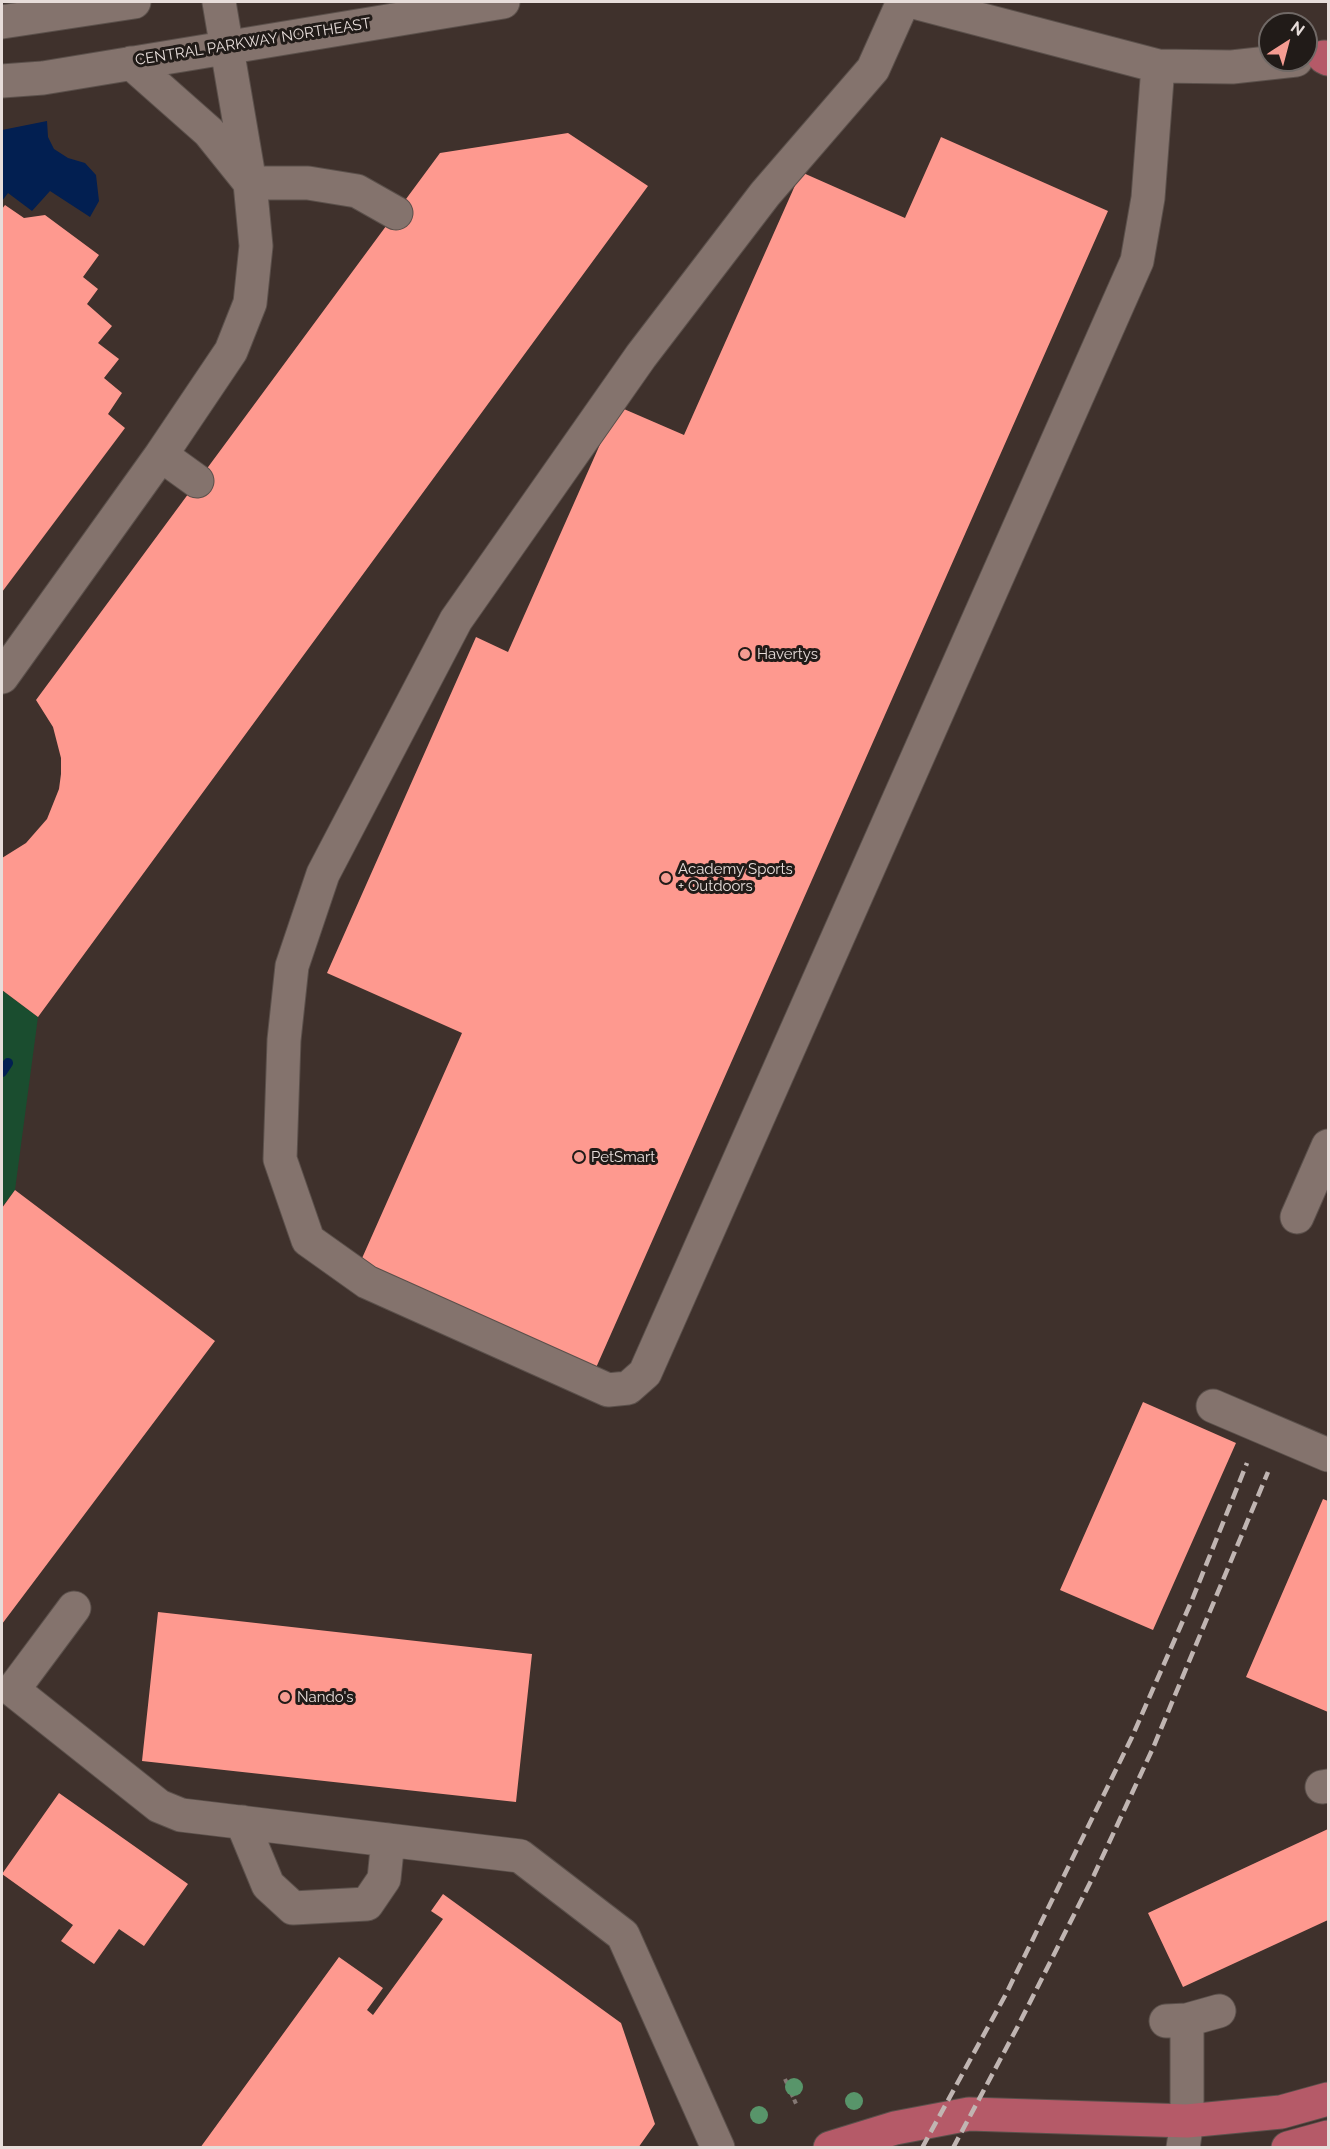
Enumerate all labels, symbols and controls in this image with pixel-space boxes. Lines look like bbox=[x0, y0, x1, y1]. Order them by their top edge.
north arrow bbox=[1258, 12, 1318, 72]
street label: CENTRAL PARKWAY NORTHEAST bbox=[134, 14, 372, 70]
text: N bbox=[1287, 17, 1308, 40]
place label: Havertys bbox=[757, 645, 818, 663]
marker: Havertys bbox=[738, 647, 752, 661]
place label: Academy Sports + Outdoors bbox=[678, 860, 793, 895]
marker: Academy Sports + Outdoors bbox=[659, 871, 673, 885]
place label: PetSmart bbox=[591, 1148, 655, 1166]
marker: PetSmart bbox=[572, 1150, 586, 1164]
place label: Nando's bbox=[297, 1688, 354, 1706]
marker: Nando's bbox=[278, 1690, 292, 1704]

